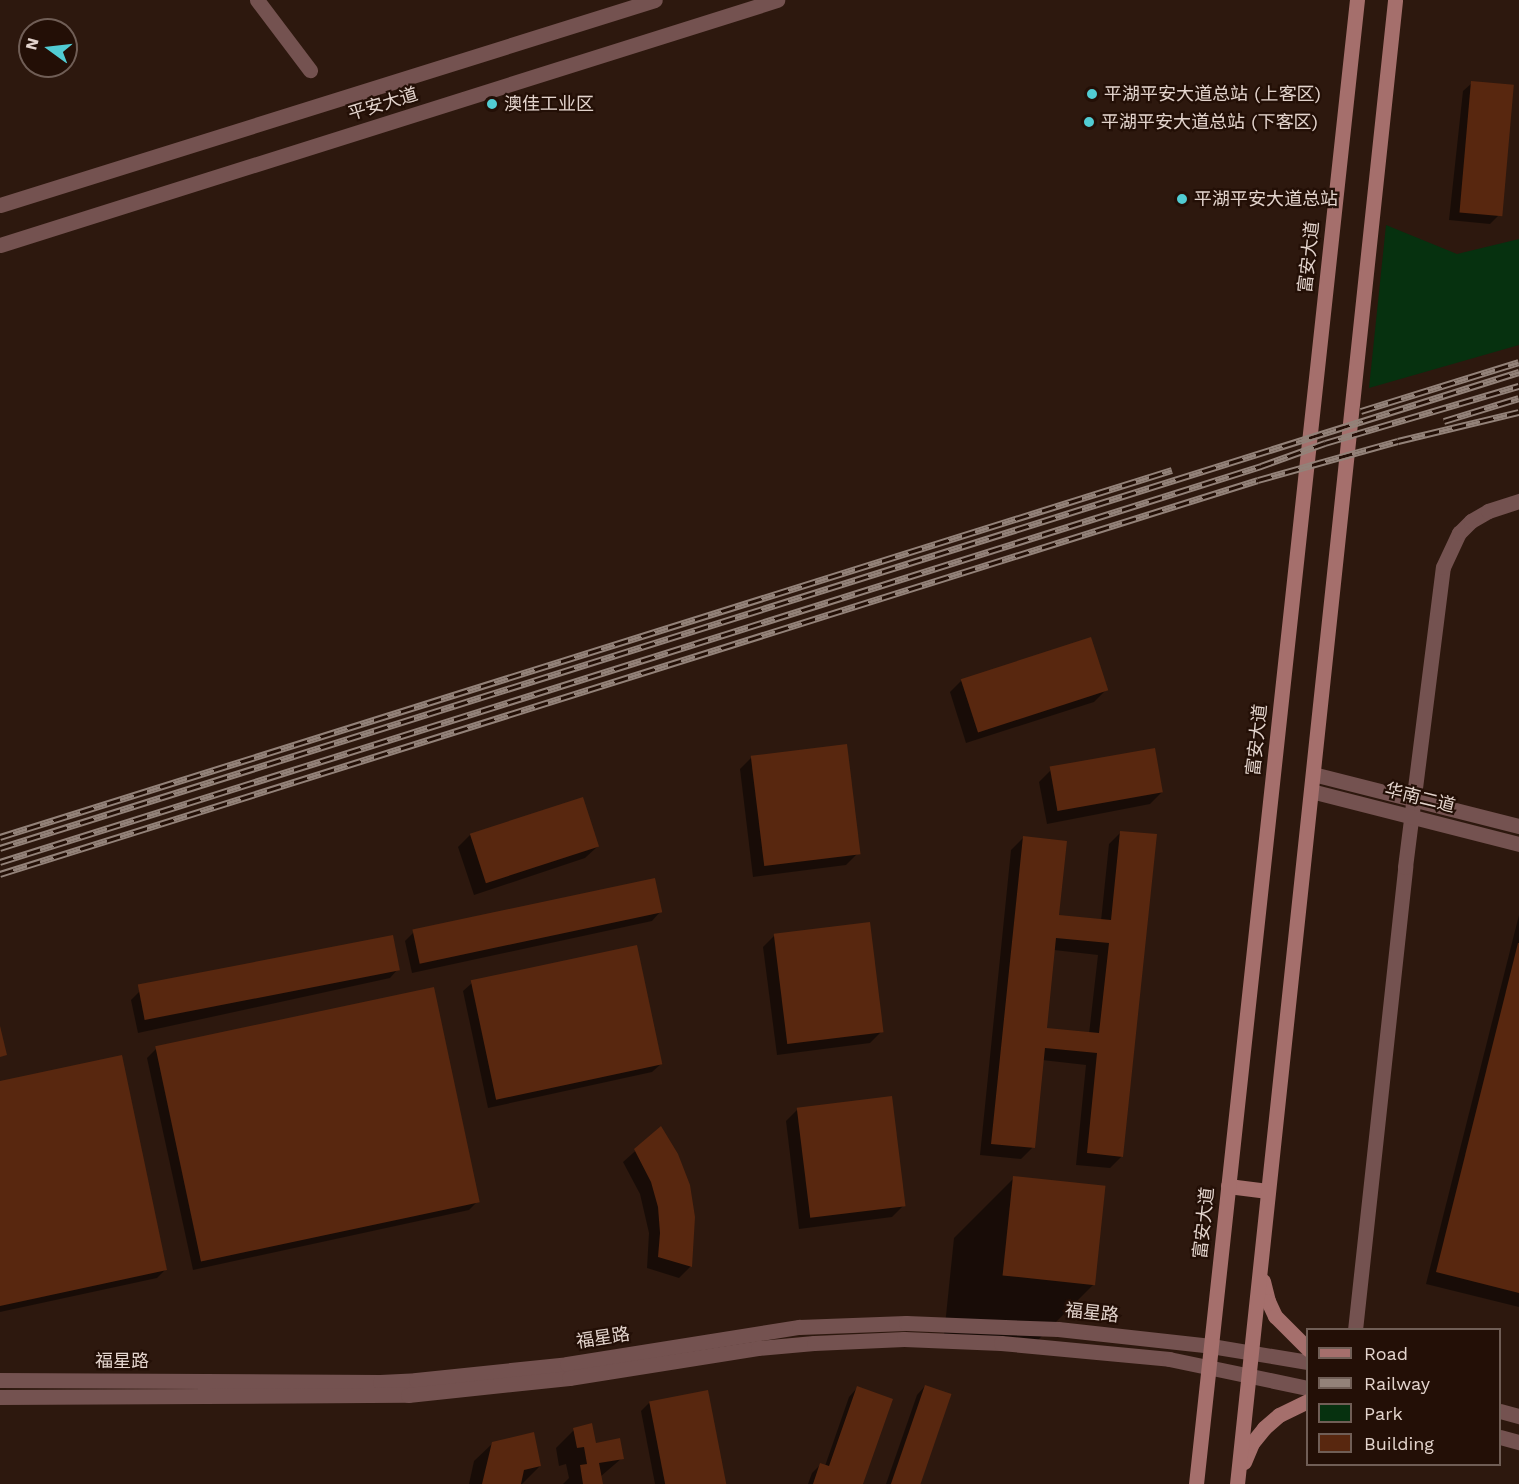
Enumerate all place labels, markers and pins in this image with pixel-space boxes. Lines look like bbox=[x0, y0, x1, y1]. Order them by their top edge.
place label: 平湖平安大道总站 (上客区) bbox=[1104, 83, 1321, 105]
marker: 平湖平安大道总站 (上客区) bbox=[1085, 87, 1099, 101]
place label: 澳佳工业区 bbox=[504, 93, 594, 115]
marker: 澳佳工业区 bbox=[485, 97, 499, 111]
place label: 平湖平安大道总站 (下客区) bbox=[1101, 111, 1318, 133]
marker: 平湖平安大道总站 (下客区) bbox=[1082, 115, 1096, 129]
place label: 平湖平安大道总站 bbox=[1194, 188, 1338, 210]
marker: 平湖平安大道总站 bbox=[1175, 192, 1189, 206]

